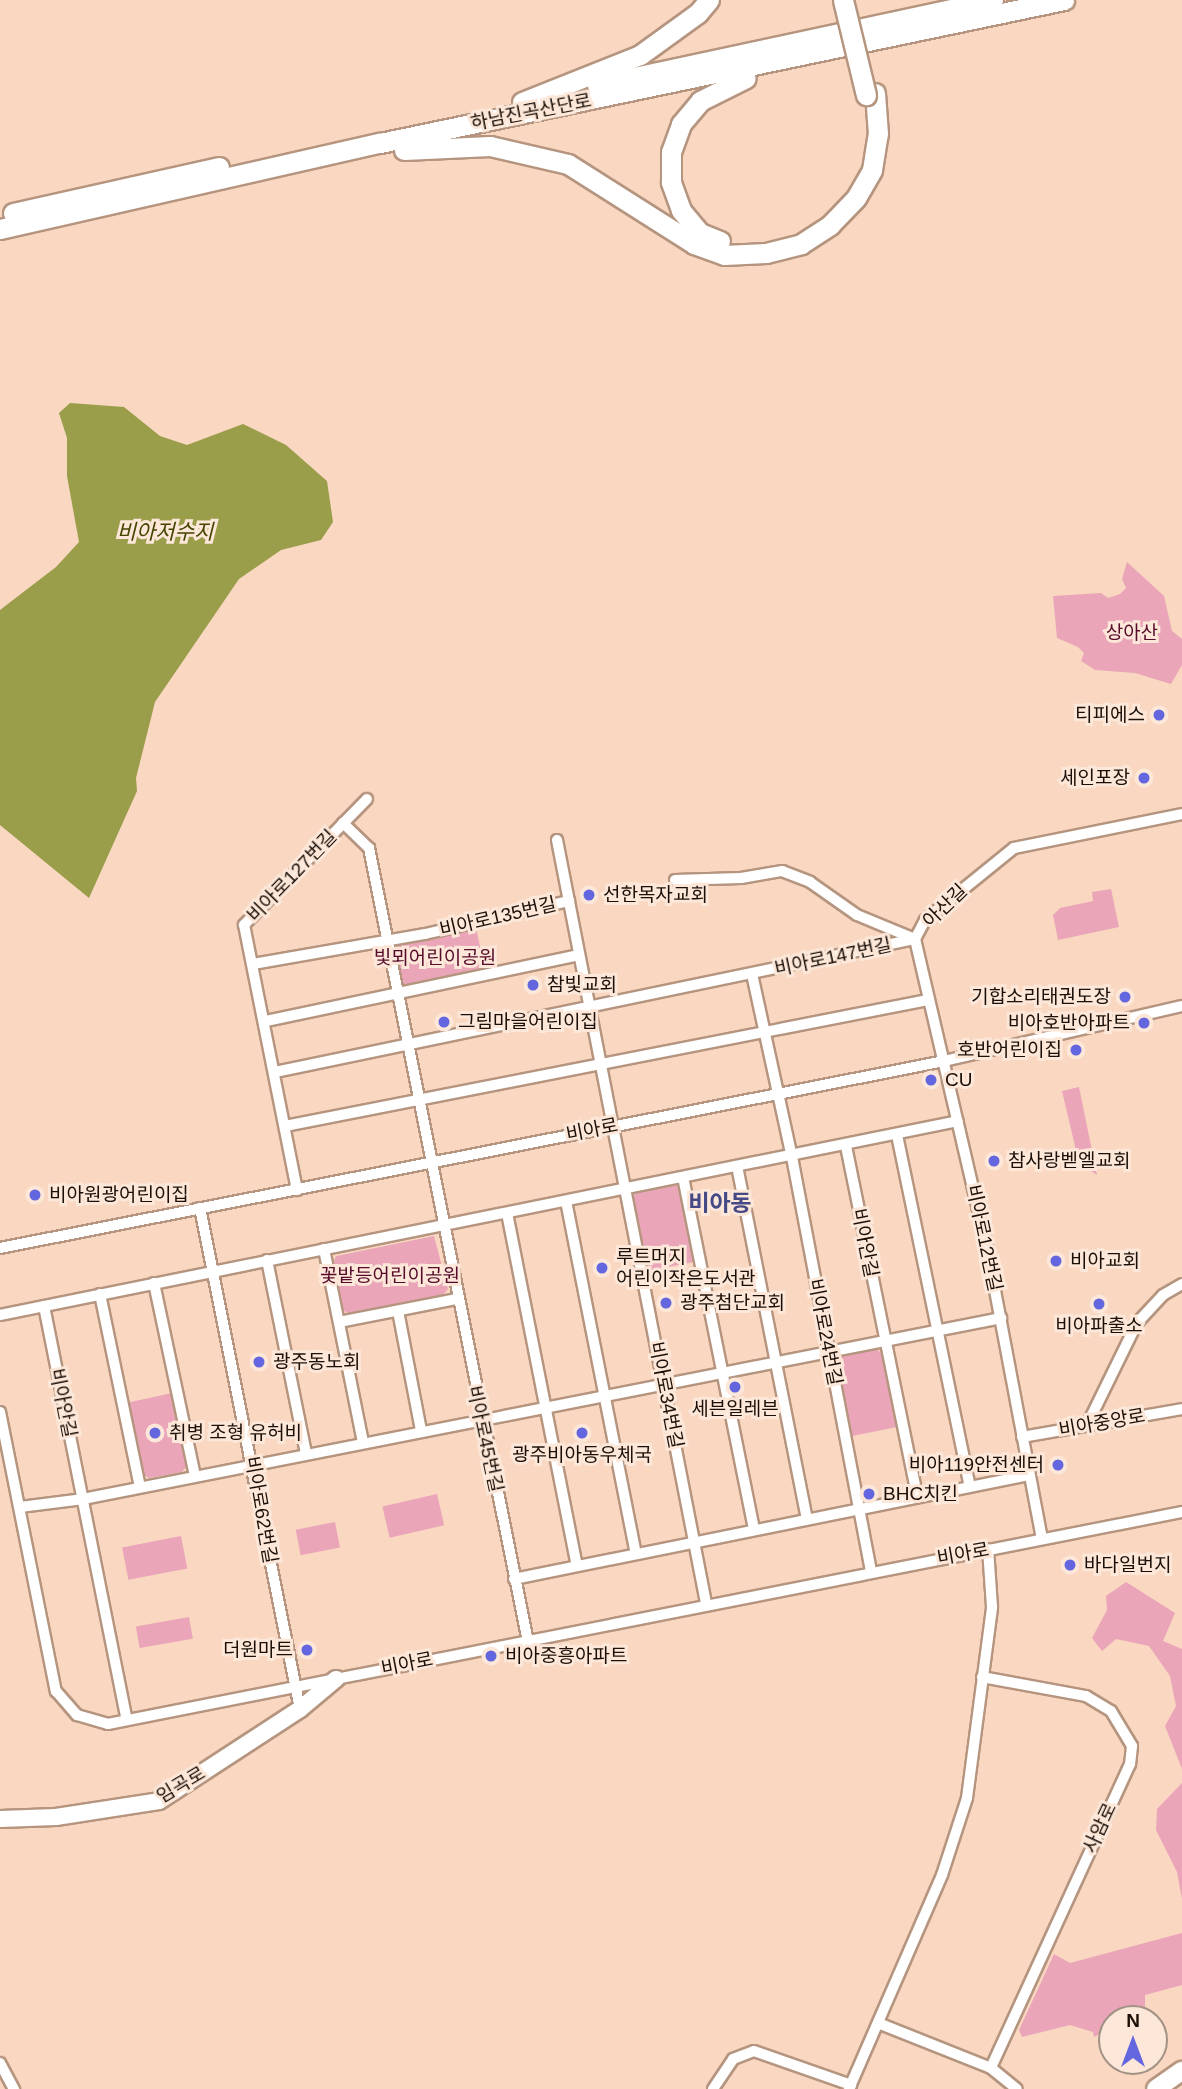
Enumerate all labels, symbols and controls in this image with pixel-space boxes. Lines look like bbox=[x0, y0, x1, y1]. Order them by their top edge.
street label: 하남진곡산단로 bbox=[469, 89, 593, 135]
water label: 비아저수지 bbox=[117, 519, 213, 545]
park label: 상아산 bbox=[1106, 622, 1158, 644]
place label: 티피에스 bbox=[1075, 704, 1145, 726]
marker: 티피에스 bbox=[1151, 707, 1167, 723]
place label: 세인포장 bbox=[1060, 767, 1130, 789]
marker: 세인포장 bbox=[1136, 770, 1152, 786]
street label: 비아로127번길 bbox=[242, 825, 342, 927]
street label: 아산길 bbox=[918, 880, 972, 932]
place label: 선한목자교회 bbox=[603, 884, 708, 906]
marker: 선한목자교회 bbox=[581, 887, 597, 903]
street label: 비아로135번길 bbox=[437, 892, 559, 942]
street label: 비아로147번길 bbox=[772, 933, 894, 981]
park label: 빛뫼어린이공원 bbox=[374, 947, 496, 969]
place label: 참빛교회 bbox=[547, 974, 617, 996]
marker: 참빛교회 bbox=[525, 977, 541, 993]
place label: 기합소리태권도장 bbox=[971, 986, 1111, 1008]
marker: 기합소리태권도장 bbox=[1117, 989, 1133, 1005]
place label: 그림마을어린이집 bbox=[458, 1011, 598, 1033]
place label: 비아호반아파트 bbox=[1008, 1012, 1130, 1034]
marker: 그림마을어린이집 bbox=[436, 1014, 452, 1030]
marker: 비아호반아파트 bbox=[1136, 1015, 1152, 1031]
place label: 호반어린이집 bbox=[957, 1039, 1062, 1061]
marker: 호반어린이집 bbox=[1068, 1042, 1084, 1058]
place label: CU bbox=[945, 1069, 972, 1091]
marker: CU bbox=[923, 1072, 939, 1088]
street label: 비아로 bbox=[564, 1114, 620, 1146]
place label: 참사랑벧엘교회 bbox=[1008, 1150, 1130, 1172]
marker: 참사랑벧엘교회 bbox=[986, 1153, 1002, 1169]
street label: 비아로12번길 bbox=[962, 1183, 1006, 1293]
place label: 비아원광어린이집 bbox=[49, 1184, 189, 1206]
marker: 비아원광어린이집 bbox=[27, 1187, 43, 1203]
district label: 비아동 bbox=[688, 1189, 752, 1217]
street label: 비아안길 bbox=[847, 1207, 883, 1279]
place label: 루트머지 어린이작은도서관 bbox=[616, 1246, 756, 1290]
place label: 비아교회 bbox=[1070, 1250, 1140, 1272]
marker: 비아교회 bbox=[1048, 1253, 1064, 1269]
marker: 루트머지 어린이작은도서관 bbox=[594, 1260, 610, 1276]
park label: 꽃밭등어린이공원 bbox=[320, 1265, 460, 1287]
street label: 비아로24번길 bbox=[803, 1277, 847, 1387]
place label: 광주첨단교회 bbox=[680, 1292, 785, 1314]
marker: 광주첨단교회 bbox=[658, 1295, 674, 1311]
marker: 비아파출소 bbox=[1091, 1296, 1107, 1312]
place label: 비아파출소 bbox=[1055, 1315, 1143, 1337]
street label: 비아로34번길 bbox=[644, 1340, 688, 1450]
place label: 광주동노회 bbox=[273, 1351, 360, 1373]
marker: 광주동노회 bbox=[251, 1354, 267, 1370]
street label: 비아안길 bbox=[45, 1367, 81, 1439]
marker: 세븐일레븐 bbox=[727, 1379, 743, 1395]
street label: 비아로45번길 bbox=[463, 1384, 507, 1494]
place label: 세븐일레븐 bbox=[691, 1398, 779, 1420]
street label: 비아중앙로 bbox=[1057, 1404, 1147, 1442]
place label: 취병 조형 유허비 bbox=[169, 1422, 302, 1444]
marker: 취병 조형 유허비 bbox=[147, 1425, 163, 1441]
marker: 광주비아동우체국 bbox=[574, 1425, 590, 1441]
place label: 광주비아동우체국 bbox=[512, 1444, 652, 1466]
place label: 비아119안전센터 bbox=[909, 1454, 1044, 1476]
street label: 비아로62번길 bbox=[240, 1455, 282, 1565]
marker: 비아119안전센터 bbox=[1050, 1457, 1066, 1473]
place label: BHC치킨 bbox=[883, 1483, 958, 1505]
marker: BHC치킨 bbox=[861, 1486, 877, 1502]
street label: 비아로 bbox=[935, 1538, 991, 1570]
place label: 바다일번지 bbox=[1084, 1554, 1171, 1576]
marker: 바다일번지 bbox=[1062, 1557, 1078, 1573]
place label: 더원마트 bbox=[223, 1639, 293, 1661]
marker: 더원마트 bbox=[299, 1642, 315, 1658]
place label: 비아중흥아파트 bbox=[505, 1645, 627, 1667]
street label: 비아로 bbox=[379, 1648, 435, 1680]
marker: 비아중흥아파트 bbox=[483, 1648, 499, 1664]
street label: 임곡로 bbox=[153, 1762, 209, 1808]
street label: 사암로 bbox=[1079, 1799, 1121, 1857]
north arrow bbox=[1098, 2005, 1168, 2075]
text: N bbox=[1126, 2010, 1140, 2031]

